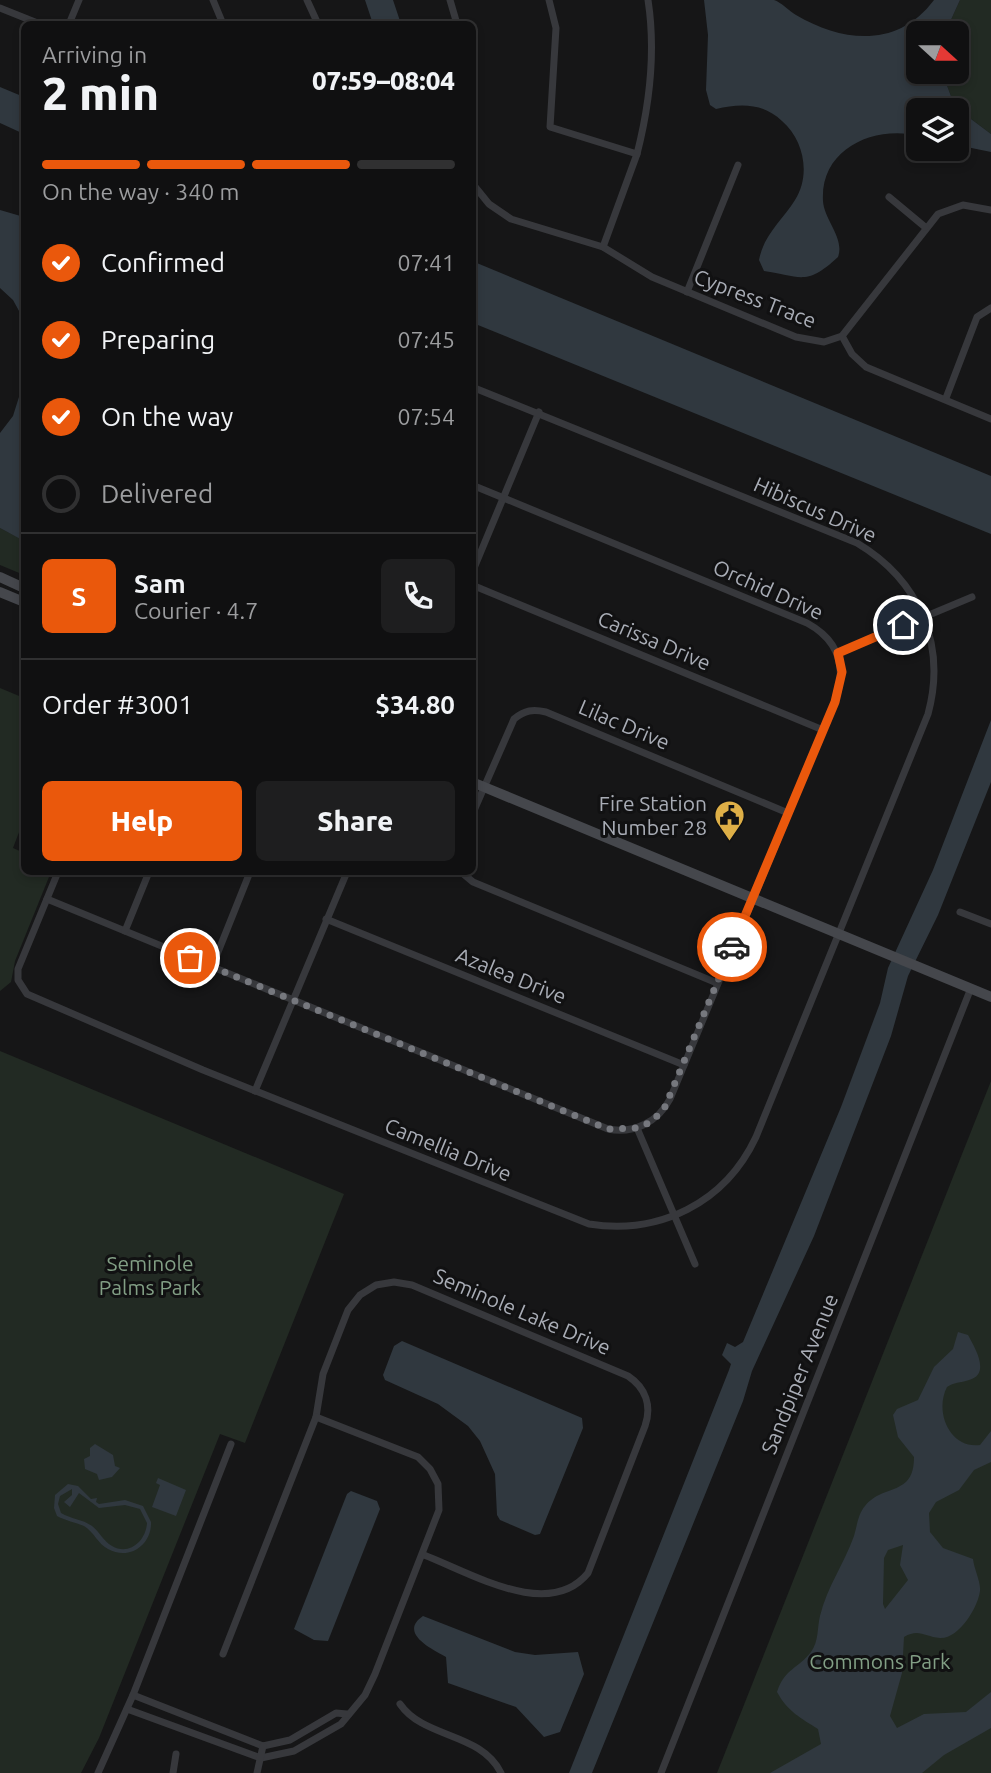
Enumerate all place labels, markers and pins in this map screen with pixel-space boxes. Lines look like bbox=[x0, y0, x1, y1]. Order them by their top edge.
pin bbox=[873, 595, 933, 655]
place label: Fire Station Number 28 bbox=[599, 791, 707, 839]
public building icon: Fire Station Number 28 bbox=[713, 799, 747, 843]
pin bbox=[160, 928, 220, 988]

